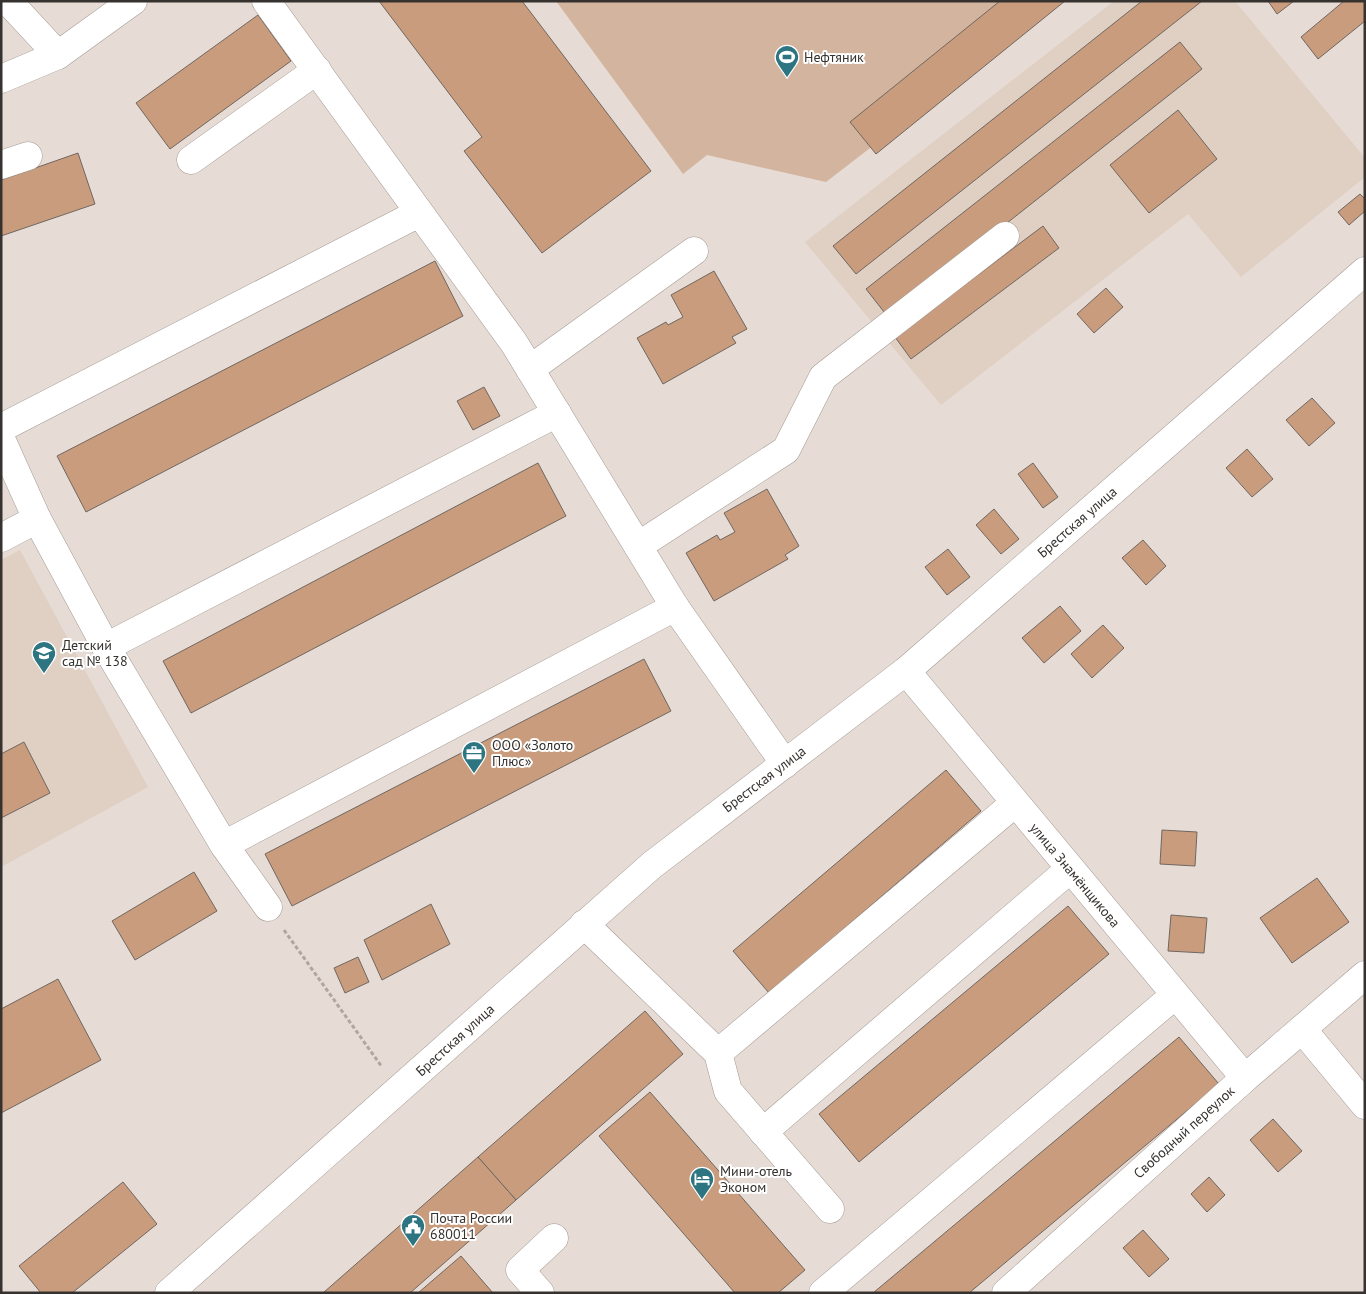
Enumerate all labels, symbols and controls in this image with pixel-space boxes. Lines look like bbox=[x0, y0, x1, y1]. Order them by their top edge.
sports icon: Нефтяник bbox=[774, 44, 800, 78]
place label: Нефтяник bbox=[804, 48, 864, 66]
street label: Брестская улица bbox=[1033, 482, 1121, 561]
place label: Детский сад № 138 bbox=[62, 636, 128, 670]
school or university icon: Детский сад № 138 bbox=[31, 640, 57, 674]
place label: ООО «Золото Плюс» bbox=[492, 736, 573, 770]
office icon: ООО «Золото Плюс» bbox=[461, 740, 487, 774]
street label: Брестская улица bbox=[719, 742, 809, 816]
street label: улица Знамёнщикова bbox=[1026, 819, 1124, 931]
street label: Брестская улица bbox=[412, 1000, 498, 1080]
street label: Свободный переулок bbox=[1130, 1082, 1238, 1182]
place label: Мини-отель Эконом bbox=[720, 1162, 792, 1196]
hotel icon: Мини-отель Эконом bbox=[689, 1166, 715, 1200]
place label: Почта России 680011 bbox=[430, 1209, 512, 1243]
public building icon: Почта России 680011 bbox=[400, 1213, 426, 1247]

